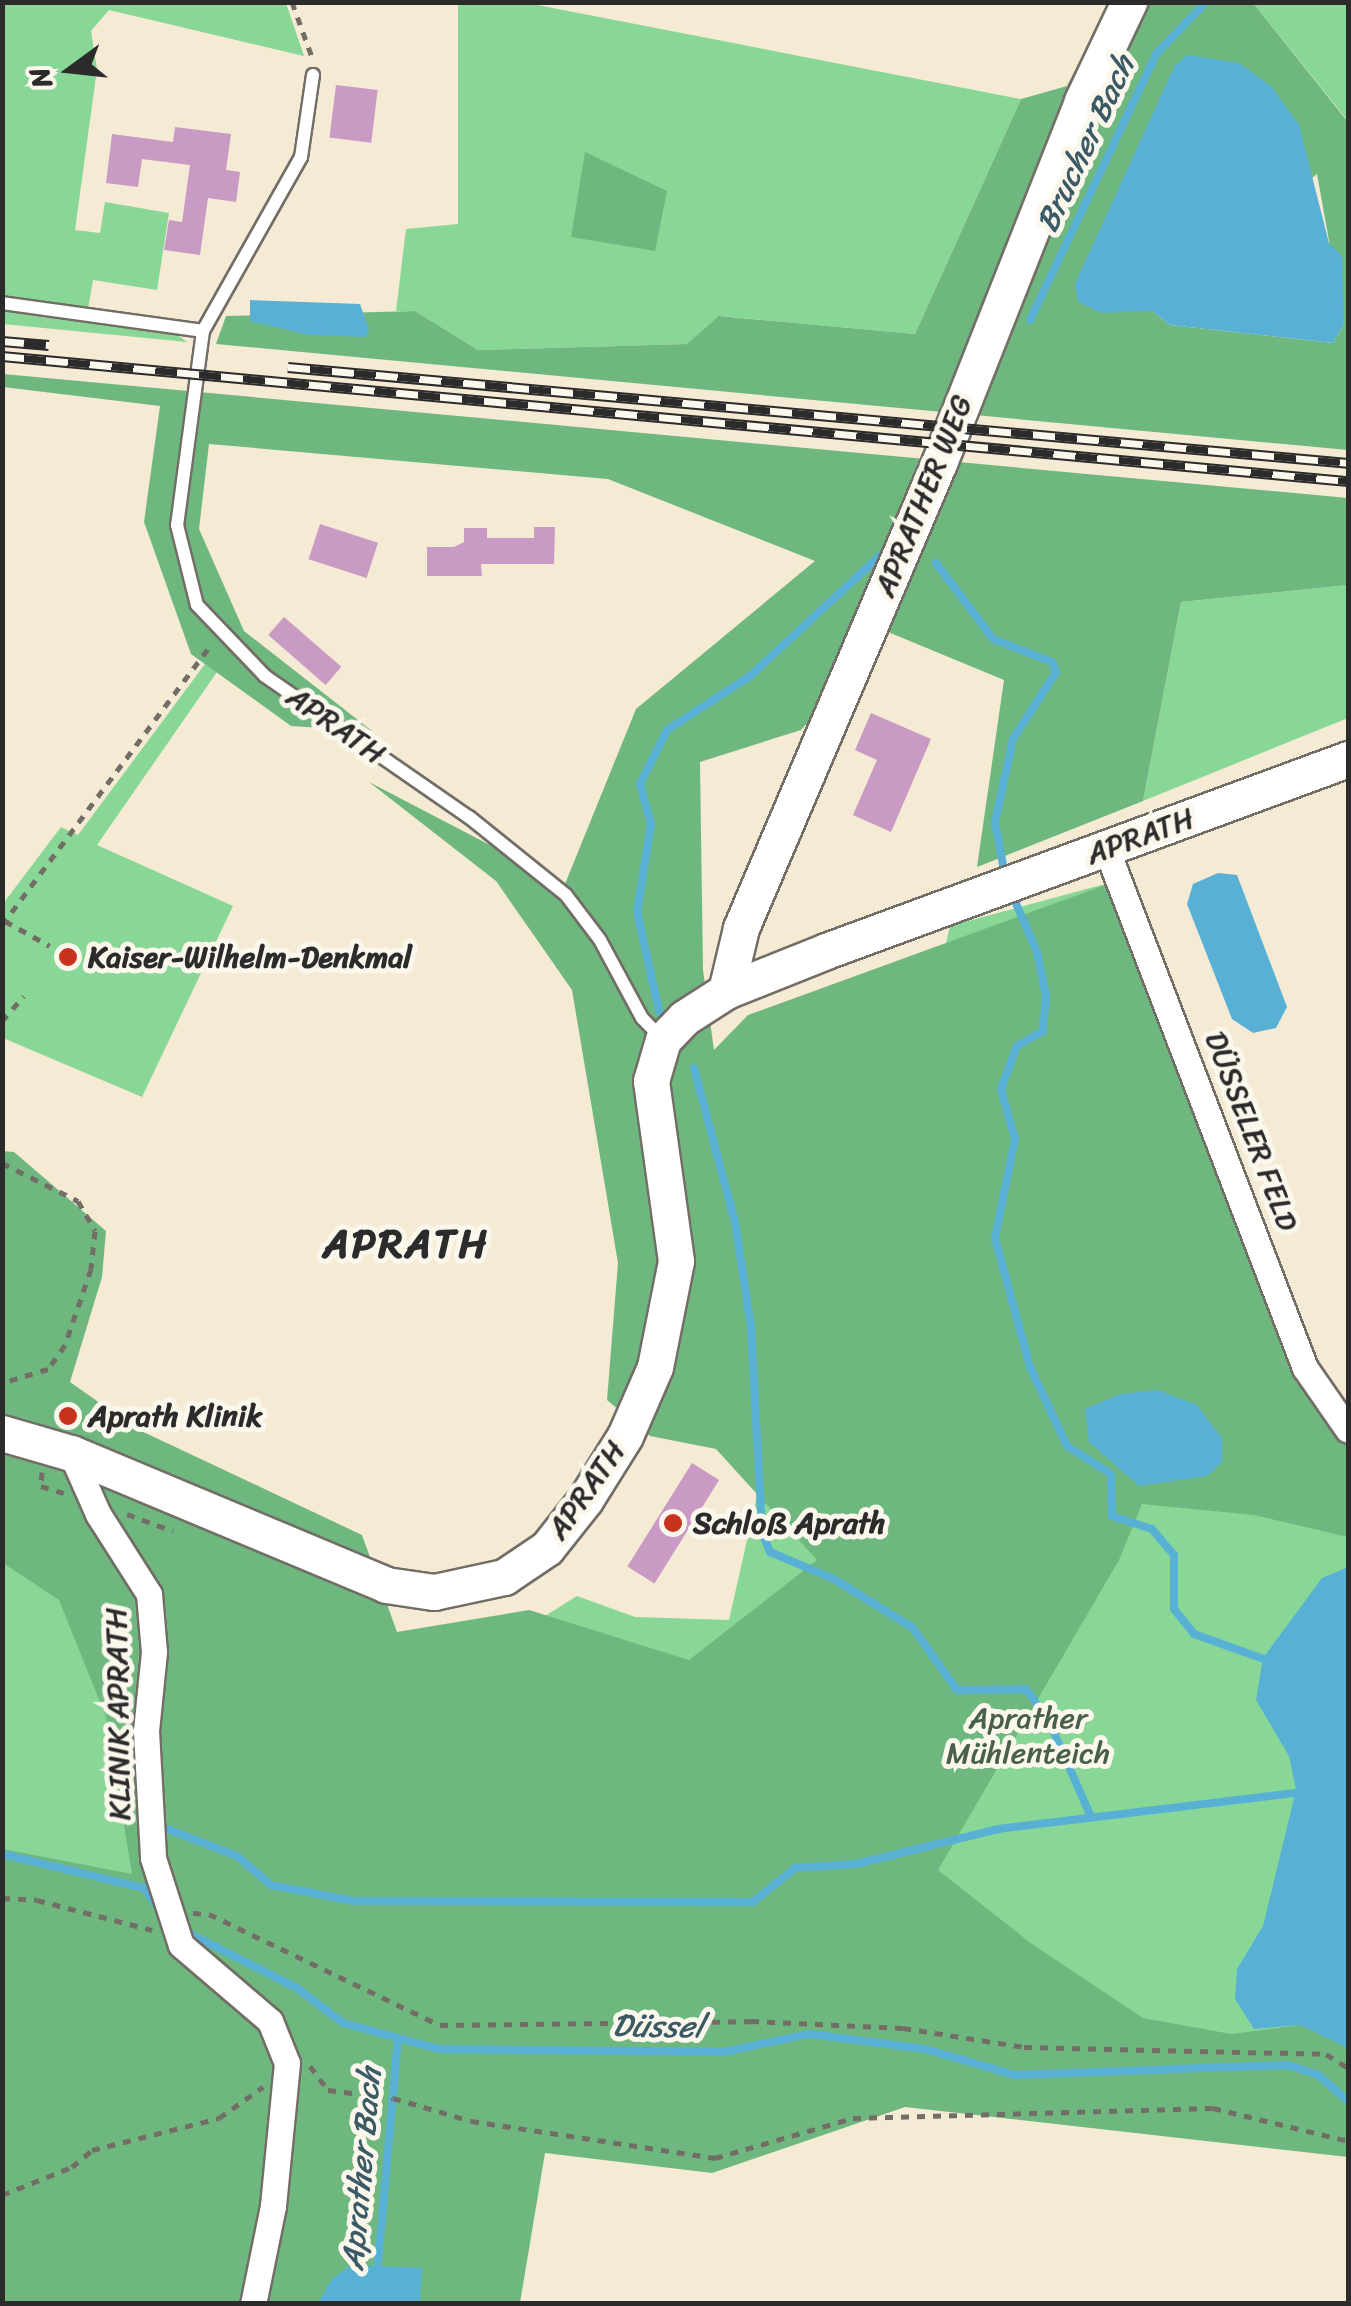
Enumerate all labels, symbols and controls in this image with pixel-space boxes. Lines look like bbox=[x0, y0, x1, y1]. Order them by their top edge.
north arrow bbox=[20, 20, 120, 120]
water label: Brucher Bach bbox=[1028, 50, 1144, 238]
text: N bbox=[14, 62, 67, 94]
street label: APRATHER WEG bbox=[866, 391, 980, 601]
street label: APRATH bbox=[280, 678, 392, 772]
street label: APRATH bbox=[1081, 800, 1199, 872]
place label: Kaiser-Wilhelm-Denkmal bbox=[88, 939, 412, 975]
marker: Kaiser-Wilhelm-Denkmal bbox=[57, 946, 79, 968]
street label: DÜSSELER FELD bbox=[1197, 1026, 1307, 1236]
district label: APRATH bbox=[324, 1220, 488, 1268]
place label: Aprath Klinik bbox=[88, 1398, 262, 1434]
marker: Aprath Klinik bbox=[57, 1405, 79, 1427]
street label: APRATH bbox=[539, 1434, 633, 1546]
place label: Schloß Aprath bbox=[693, 1505, 886, 1541]
marker: Schloß Aprath bbox=[662, 1512, 684, 1534]
street label: KLINIK APRATH bbox=[98, 1608, 138, 1820]
park label: Aprather Mühlenteich bbox=[946, 1700, 1110, 1770]
water label: Düssel bbox=[612, 2007, 704, 2047]
water label: Aprather Bach bbox=[334, 2066, 390, 2272]

